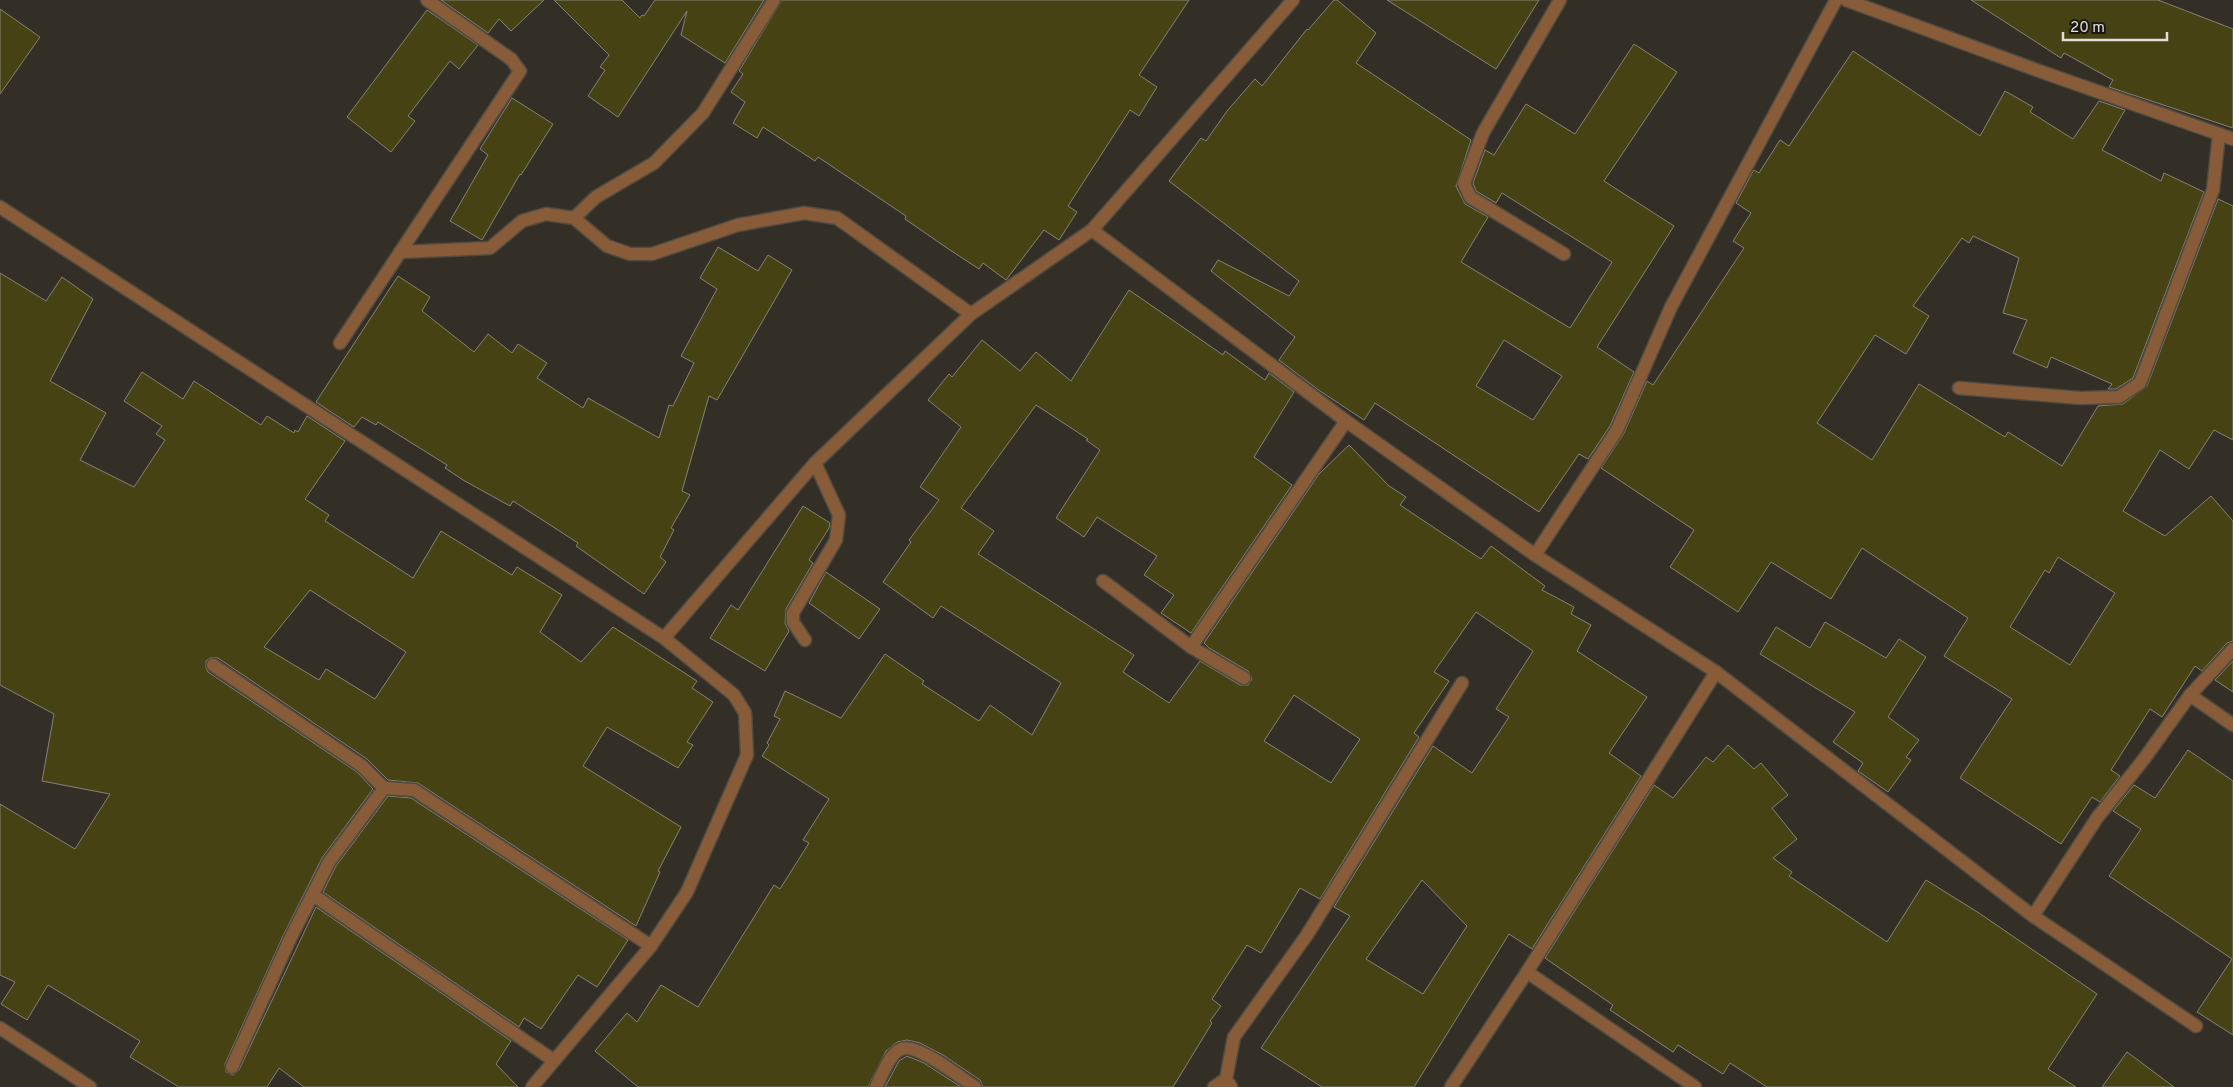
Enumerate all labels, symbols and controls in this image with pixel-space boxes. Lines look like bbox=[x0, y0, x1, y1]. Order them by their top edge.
scale bar bbox=[2063, 10, 2167, 42]
text: 20 m bbox=[2070, 19, 2105, 38]

